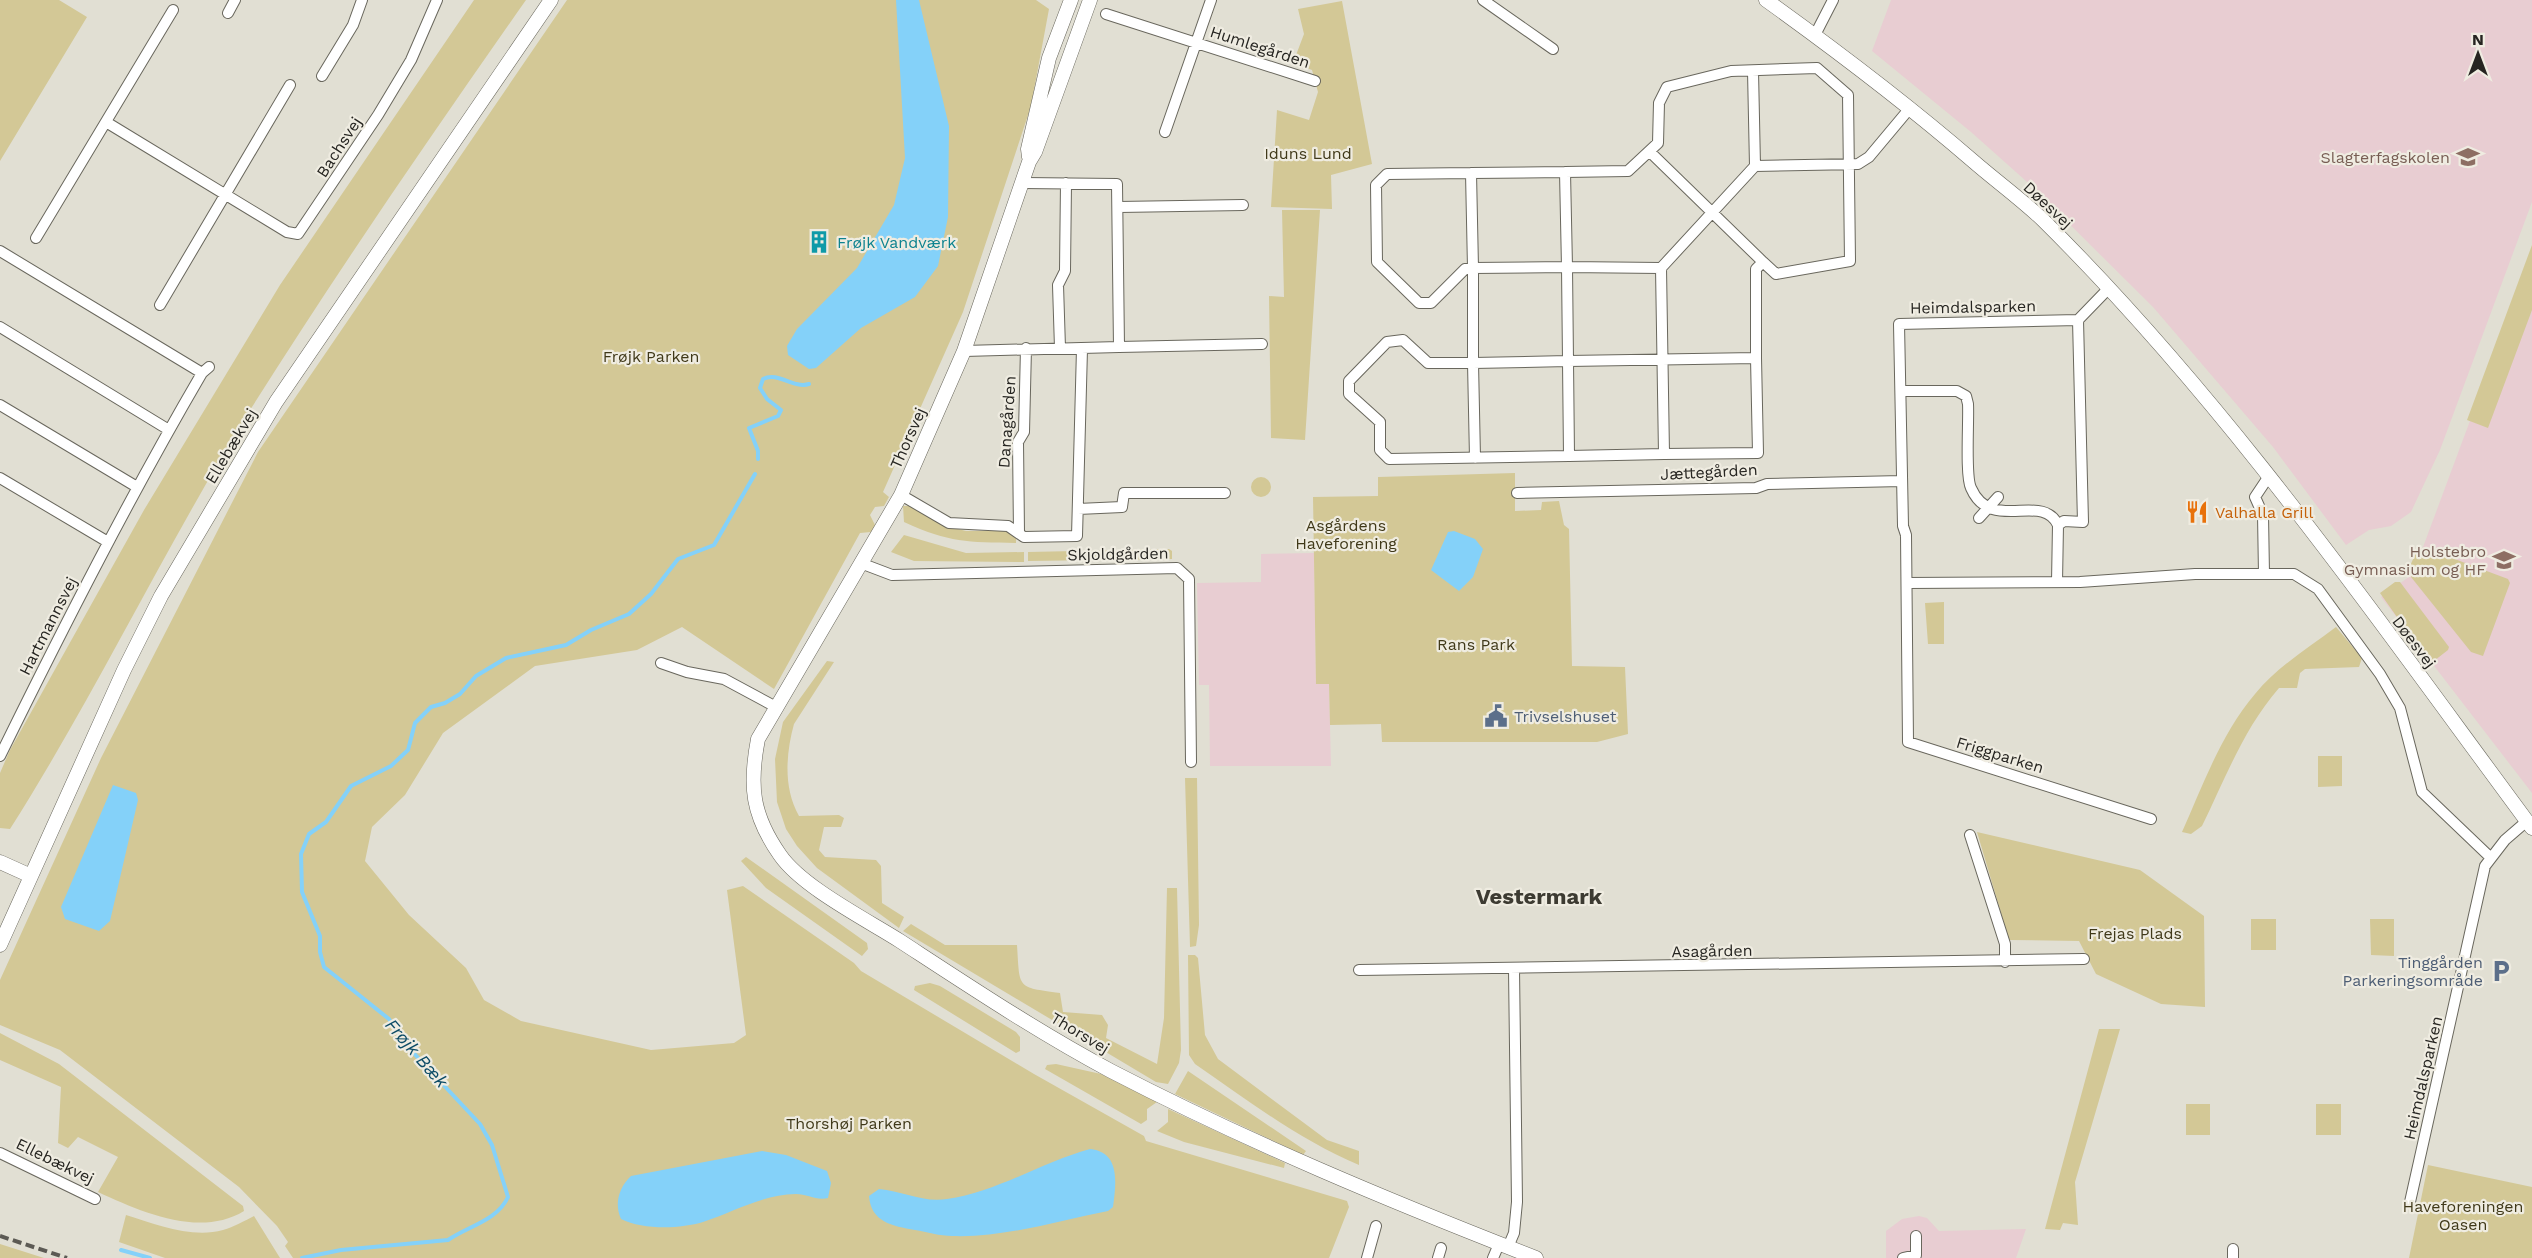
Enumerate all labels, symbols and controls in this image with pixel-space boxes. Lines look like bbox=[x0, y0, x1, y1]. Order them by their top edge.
street label: Humlegården bbox=[1208, 22, 1312, 72]
north arrow bbox=[2448, 24, 2508, 84]
text: N bbox=[2472, 30, 2484, 49]
street label: Bachsvej bbox=[312, 113, 366, 181]
park label: Iduns Lund bbox=[1264, 144, 1352, 163]
school or university icon: Slagterfagskolen bbox=[2455, 144, 2481, 170]
place label: Slagterfagskolen bbox=[2321, 148, 2450, 167]
street label: Døesvej bbox=[2019, 177, 2077, 233]
building icon: Frøjk Vandværk bbox=[806, 229, 832, 255]
place label: Frøjk Vandværk bbox=[837, 233, 956, 252]
street label: Heimdalsparken bbox=[1910, 296, 2036, 318]
park label: Frøjk Parken bbox=[603, 347, 699, 366]
street label: Danagården bbox=[994, 375, 1020, 469]
street label: Thorsvej bbox=[886, 404, 930, 472]
street label: Ellebækvej bbox=[201, 405, 261, 487]
street label: Jættegården bbox=[1660, 460, 1758, 484]
restaurant icon: Valhalla Grill bbox=[2184, 499, 2210, 525]
place label: Valhalla Grill bbox=[2215, 503, 2314, 522]
park label: Asgårdens Haveforening bbox=[1295, 516, 1397, 553]
place label: Holstebro Gymnasium og HF bbox=[2344, 542, 2486, 579]
street label: Skjoldgården bbox=[1067, 544, 1169, 564]
school or university icon: Holstebro Gymnasium og HF bbox=[2491, 547, 2517, 573]
street label: Hartmannsvej bbox=[15, 574, 81, 678]
street label: Døesvej bbox=[2388, 612, 2440, 672]
park label: Rans Park bbox=[1437, 635, 1515, 654]
public building icon: Trivselshuset bbox=[1483, 703, 1509, 729]
place label: Trivselshuset bbox=[1514, 707, 1617, 726]
street label: Friggparken bbox=[1954, 733, 2046, 777]
district label: Vestermark bbox=[1476, 884, 1603, 909]
park label: Frejas Plads bbox=[2088, 924, 2182, 943]
street label: Asagården bbox=[1671, 941, 1753, 961]
place label: Tinggården Parkeringsområde bbox=[2343, 953, 2483, 990]
parking icon: Tinggården Parkeringsområde bbox=[2488, 958, 2514, 984]
street label: Thorsvej bbox=[1047, 1008, 1113, 1058]
water label: Frøjk Bæk bbox=[381, 1014, 453, 1093]
street label: Heimdalsparken bbox=[2400, 1014, 2446, 1142]
park label: Thorshøj Parken bbox=[786, 1114, 912, 1133]
street label: Ellebækvej bbox=[13, 1134, 97, 1188]
park label: Haveforeningen Oasen bbox=[2403, 1197, 2523, 1234]

